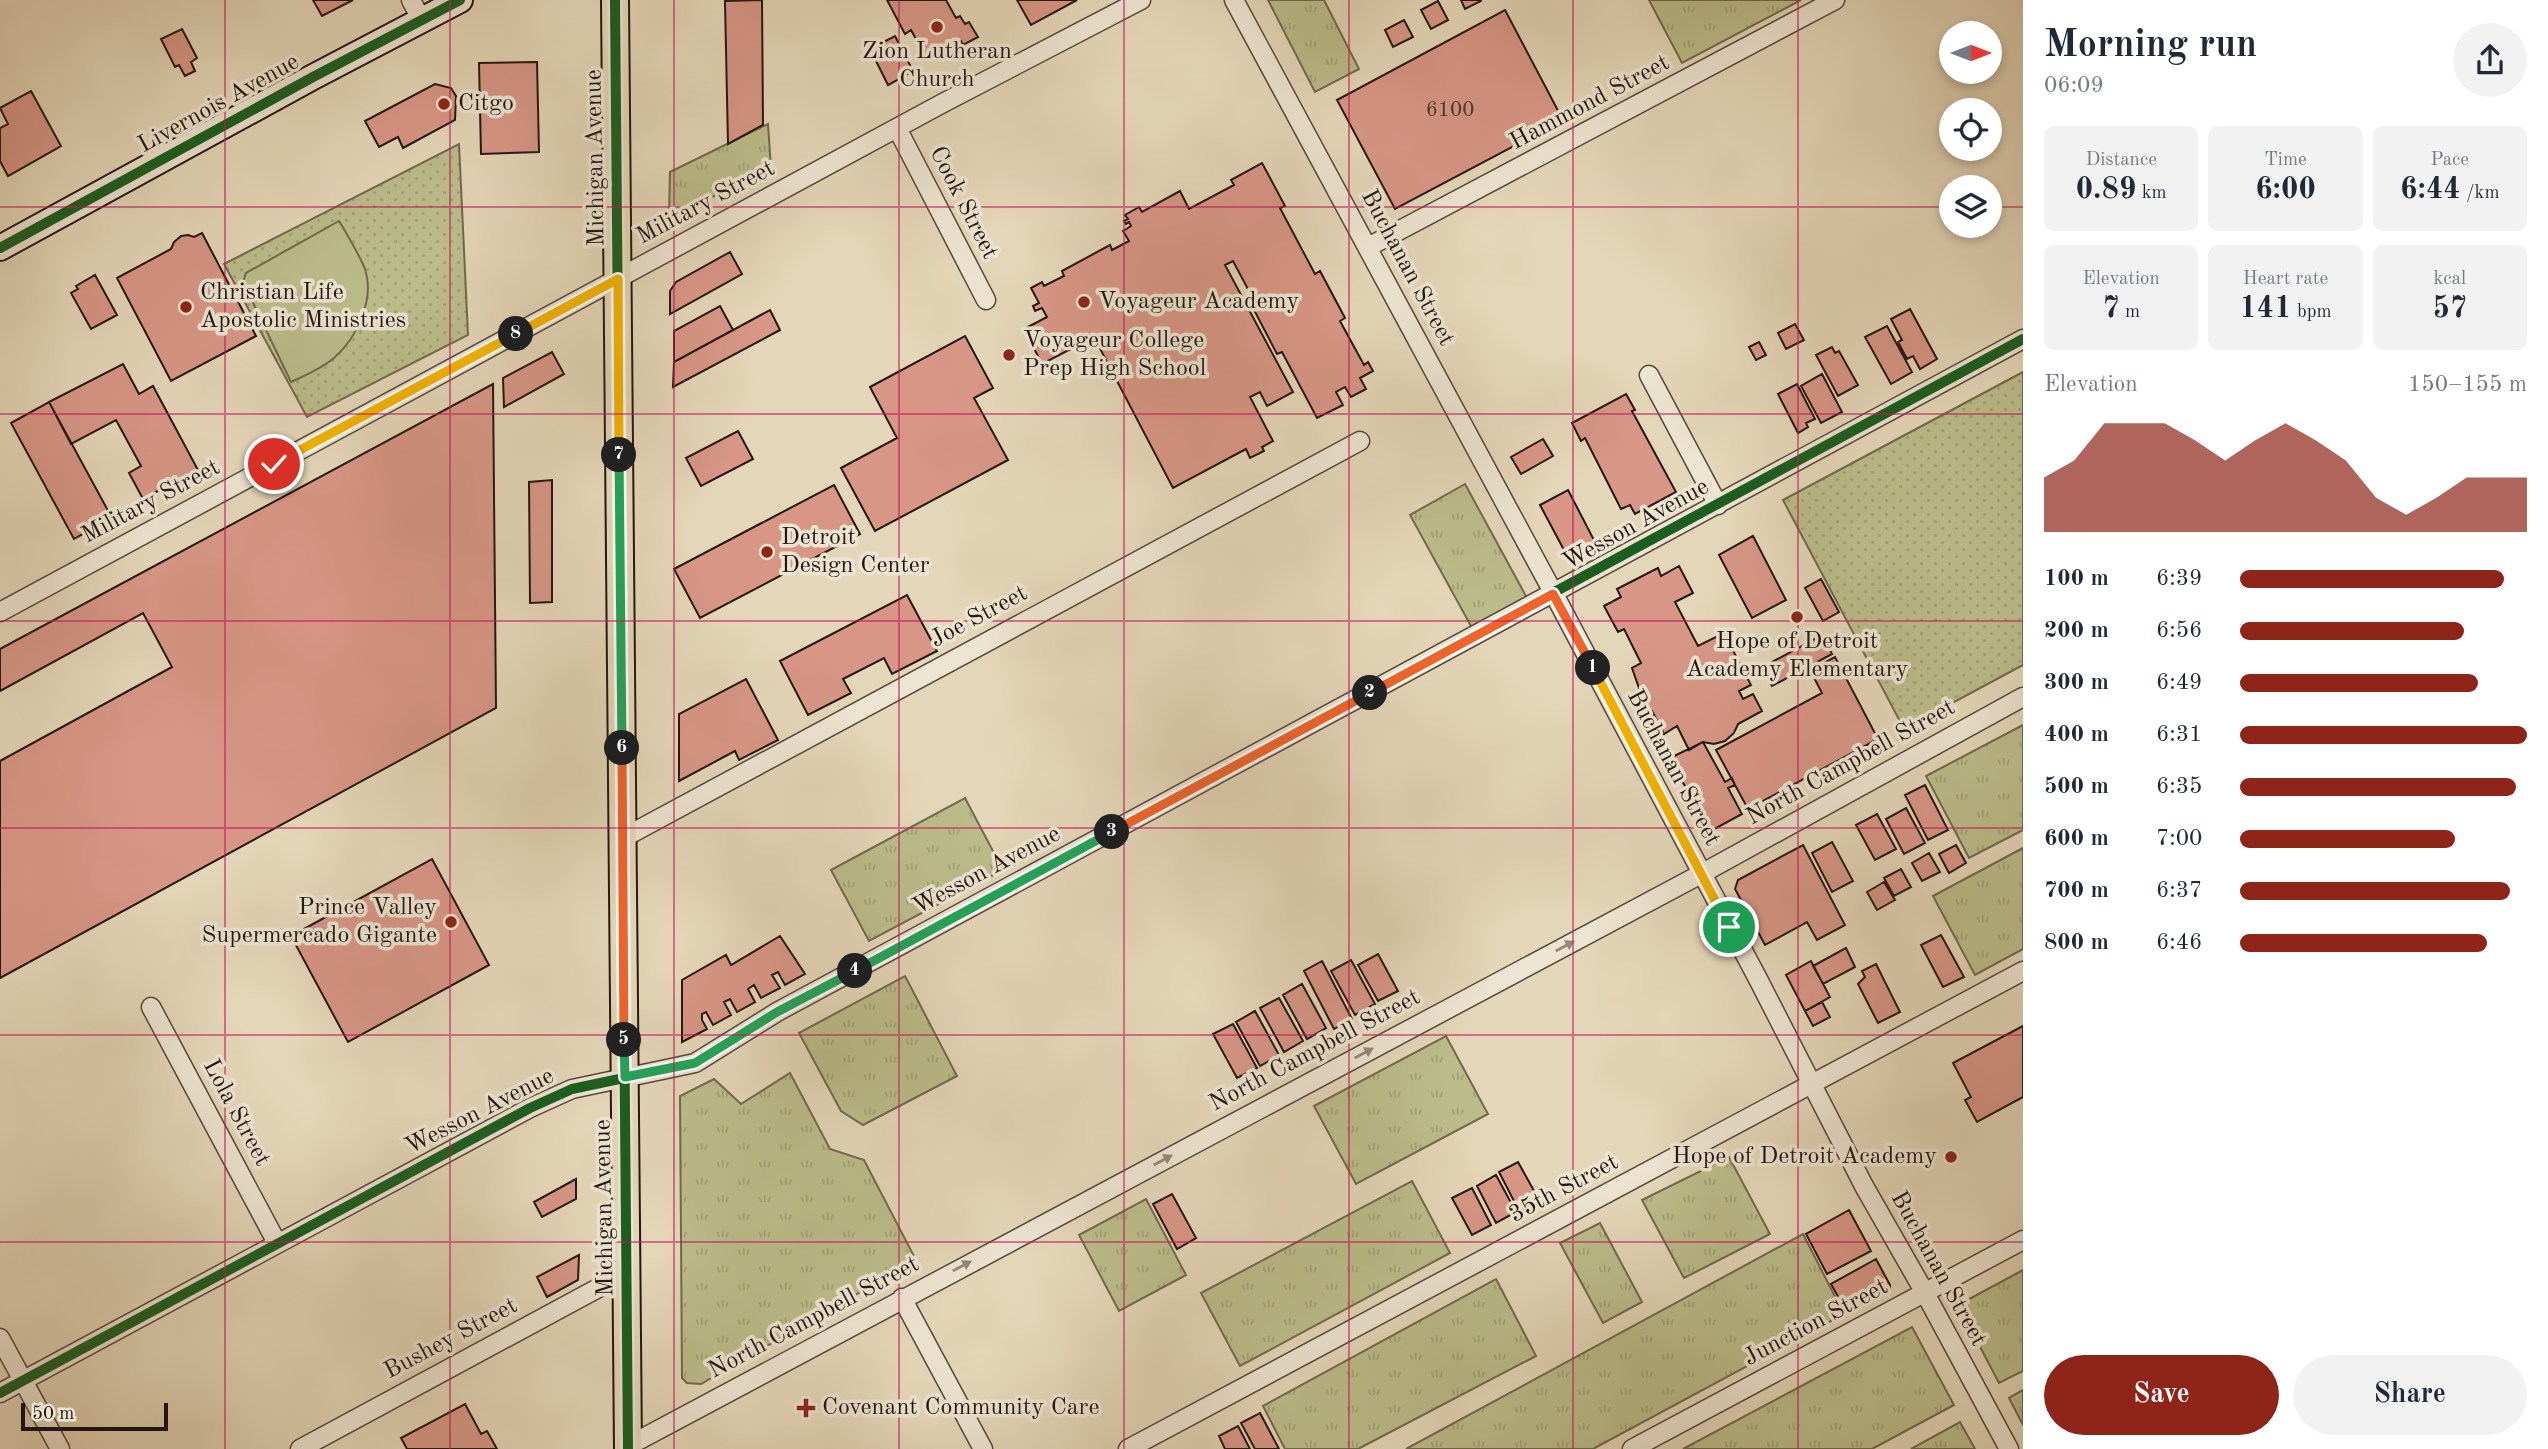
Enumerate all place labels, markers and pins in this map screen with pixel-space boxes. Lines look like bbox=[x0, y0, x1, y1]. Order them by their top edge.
marker: Zion Lutheran Church bbox=[929, 19, 945, 35]
place label: Zion Lutheran Church bbox=[862, 40, 1012, 92]
place label: Citgo bbox=[458, 92, 514, 116]
marker: Citgo bbox=[436, 96, 452, 112]
place label: Christian Life Apostolic Ministries bbox=[200, 281, 406, 333]
place label: Voyageur Academy bbox=[1098, 290, 1300, 314]
marker: Voyageur Academy bbox=[1076, 294, 1092, 310]
marker: Christian Life Apostolic Ministries bbox=[178, 299, 194, 315]
pin: 8 bbox=[498, 316, 534, 352]
place label: Voyageur College Prep High School bbox=[1023, 329, 1206, 381]
marker: Voyageur College Prep High School bbox=[1001, 347, 1017, 363]
pin bbox=[244, 434, 304, 494]
pin: 7 bbox=[602, 438, 636, 472]
place label: Detroit Design Center bbox=[781, 526, 930, 578]
marker: Detroit Design Center bbox=[759, 544, 775, 560]
marker: Hope of Detroit Academy Elementary bbox=[1789, 609, 1805, 625]
place label: Hope of Detroit Academy Elementary bbox=[1686, 630, 1909, 682]
pin: 1 bbox=[1576, 650, 1610, 686]
pin: 2 bbox=[1352, 676, 1388, 710]
pin: 6 bbox=[604, 730, 640, 766]
pin: 3 bbox=[1094, 814, 1130, 850]
place label: Prince Valley Supermercado Gigante bbox=[202, 896, 437, 948]
pin bbox=[1699, 897, 1759, 957]
marker: Prince Valley Supermercado Gigante bbox=[443, 914, 459, 930]
pin: 4 bbox=[838, 954, 872, 988]
pin: 5 bbox=[606, 1023, 642, 1058]
place label: Hope of Detroit Academy bbox=[1672, 1145, 1937, 1169]
marker: Hope of Detroit Academy bbox=[1943, 1149, 1959, 1165]
place label: Covenant Community Care bbox=[822, 1396, 1100, 1420]
marker: Covenant Community Care bbox=[796, 1398, 816, 1418]

